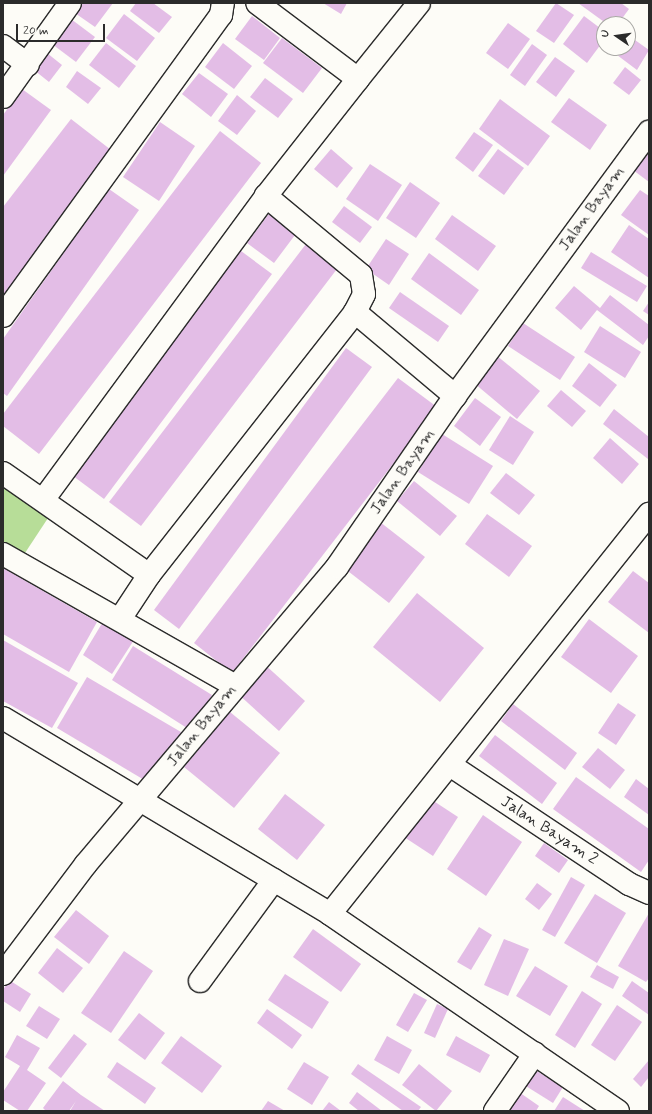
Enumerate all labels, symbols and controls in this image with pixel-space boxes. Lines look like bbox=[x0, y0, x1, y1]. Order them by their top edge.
scale bar bbox=[18, 16, 107, 42]
north arrow bbox=[596, 16, 636, 56]
text: 20 m bbox=[23, 23, 49, 39]
text: U bbox=[598, 28, 613, 39]
street label: Jalan Bayam bbox=[556, 164, 628, 254]
street label: Jalan Bayam bbox=[367, 426, 439, 518]
street label: Jalan Bayam bbox=[164, 682, 240, 770]
street label: Jalan Bayam 2 bbox=[498, 793, 600, 869]

